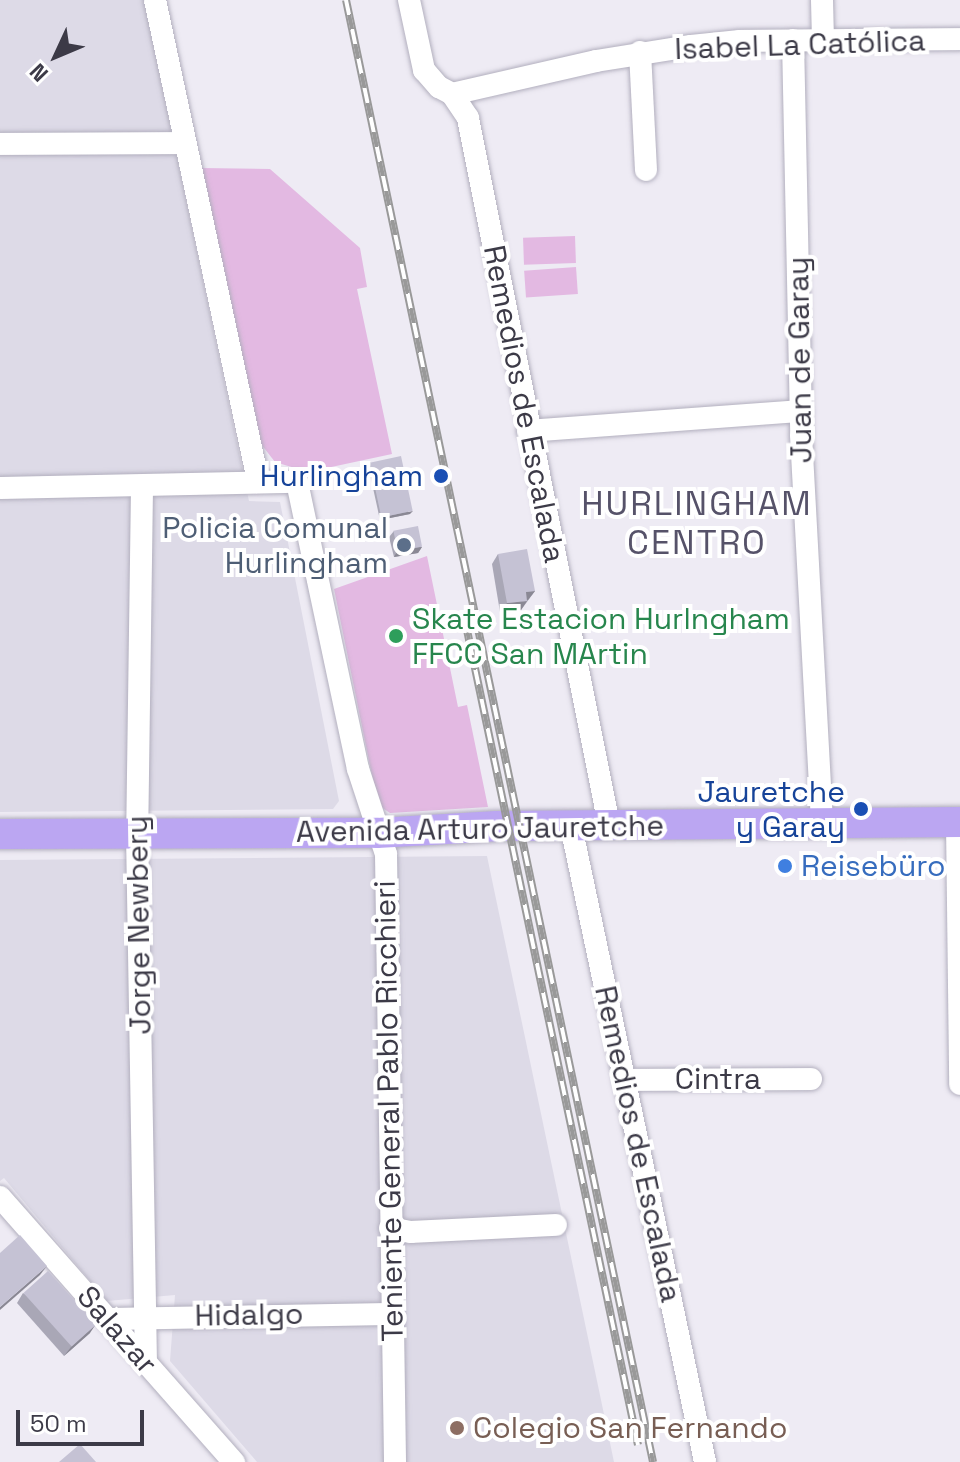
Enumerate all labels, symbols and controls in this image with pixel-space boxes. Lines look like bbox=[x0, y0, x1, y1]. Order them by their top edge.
north arrow bbox=[16, 16, 96, 96]
street label: Isabel La Católica bbox=[674, 23, 926, 67]
text: N bbox=[24, 58, 54, 88]
street label: Remedios de Escalada bbox=[476, 242, 572, 566]
street label: Juan de Garay bbox=[780, 256, 820, 464]
place label: Hurlingham bbox=[260, 458, 423, 494]
marker: Hurlingham bbox=[430, 465, 452, 487]
district label: HURLINGHAM CENTRO bbox=[581, 483, 813, 562]
place label: Policia Comunal Hurlingham bbox=[162, 510, 388, 580]
marker: Policia Comunal Hurlingham bbox=[395, 536, 413, 554]
place label: Skate Estacion Hurlngham FFCC San MArtin bbox=[412, 601, 790, 672]
marker: Skate Estacion Hurlngham FFCC San MArtin bbox=[387, 627, 405, 645]
place label: Jauretche y Garay bbox=[697, 774, 845, 844]
marker: Jauretche y Garay bbox=[852, 800, 870, 818]
street label: Avenida Arturo Jauretche bbox=[295, 808, 665, 850]
street label: Jorge Newbery bbox=[119, 815, 159, 1035]
place label: Reisebüro bbox=[801, 848, 946, 884]
marker: Reisebüro bbox=[776, 857, 794, 875]
street label: Teniente General Pablo Ricchieri bbox=[367, 880, 411, 1342]
street label: Remedios de Escalada bbox=[587, 983, 689, 1305]
street label: Cintra bbox=[675, 1061, 761, 1097]
street label: Salazar bbox=[69, 1279, 165, 1381]
street label: Hidalgo bbox=[194, 1296, 304, 1334]
scale bar bbox=[20, 1394, 148, 1444]
text: 50 m bbox=[30, 1408, 87, 1439]
place label: Colegio San Fernando bbox=[473, 1410, 787, 1446]
marker: Colegio San Fernando bbox=[448, 1419, 466, 1437]

